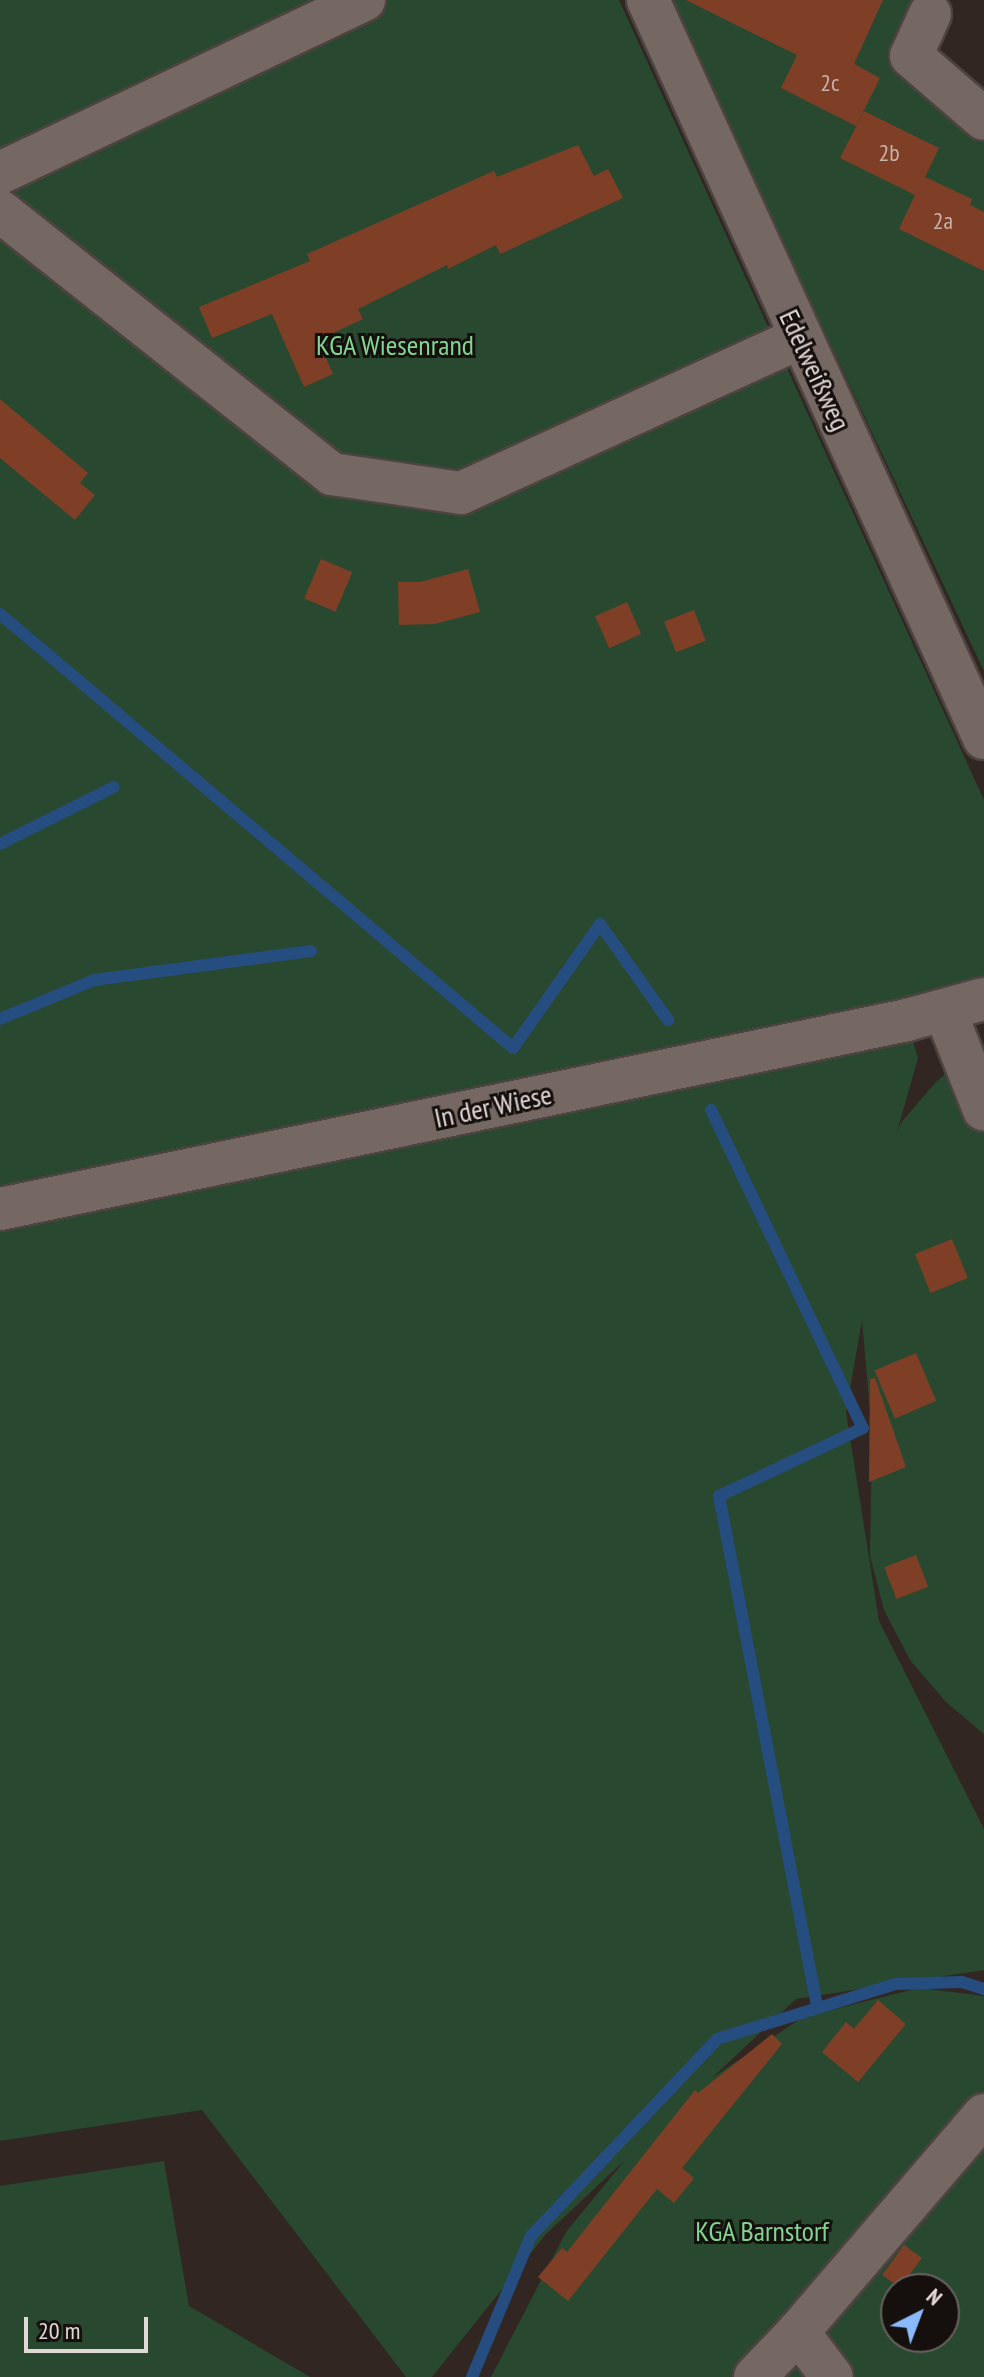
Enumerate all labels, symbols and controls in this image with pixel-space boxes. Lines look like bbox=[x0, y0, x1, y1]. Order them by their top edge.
house number: 2c bbox=[820, 69, 840, 97]
house number: 2b bbox=[878, 139, 900, 167]
house number: 2a bbox=[933, 207, 953, 235]
street label: Edelweißweg bbox=[772, 304, 858, 436]
park label: KGA Wiesenrand bbox=[315, 328, 475, 362]
street label: In der Wiese bbox=[431, 1077, 555, 1135]
park label: KGA Barnstorf bbox=[695, 2214, 829, 2248]
north arrow bbox=[880, 2273, 960, 2353]
text: N bbox=[921, 2282, 949, 2311]
scale bar bbox=[28, 2301, 152, 2351]
text: 20 m bbox=[38, 2315, 80, 2346]

